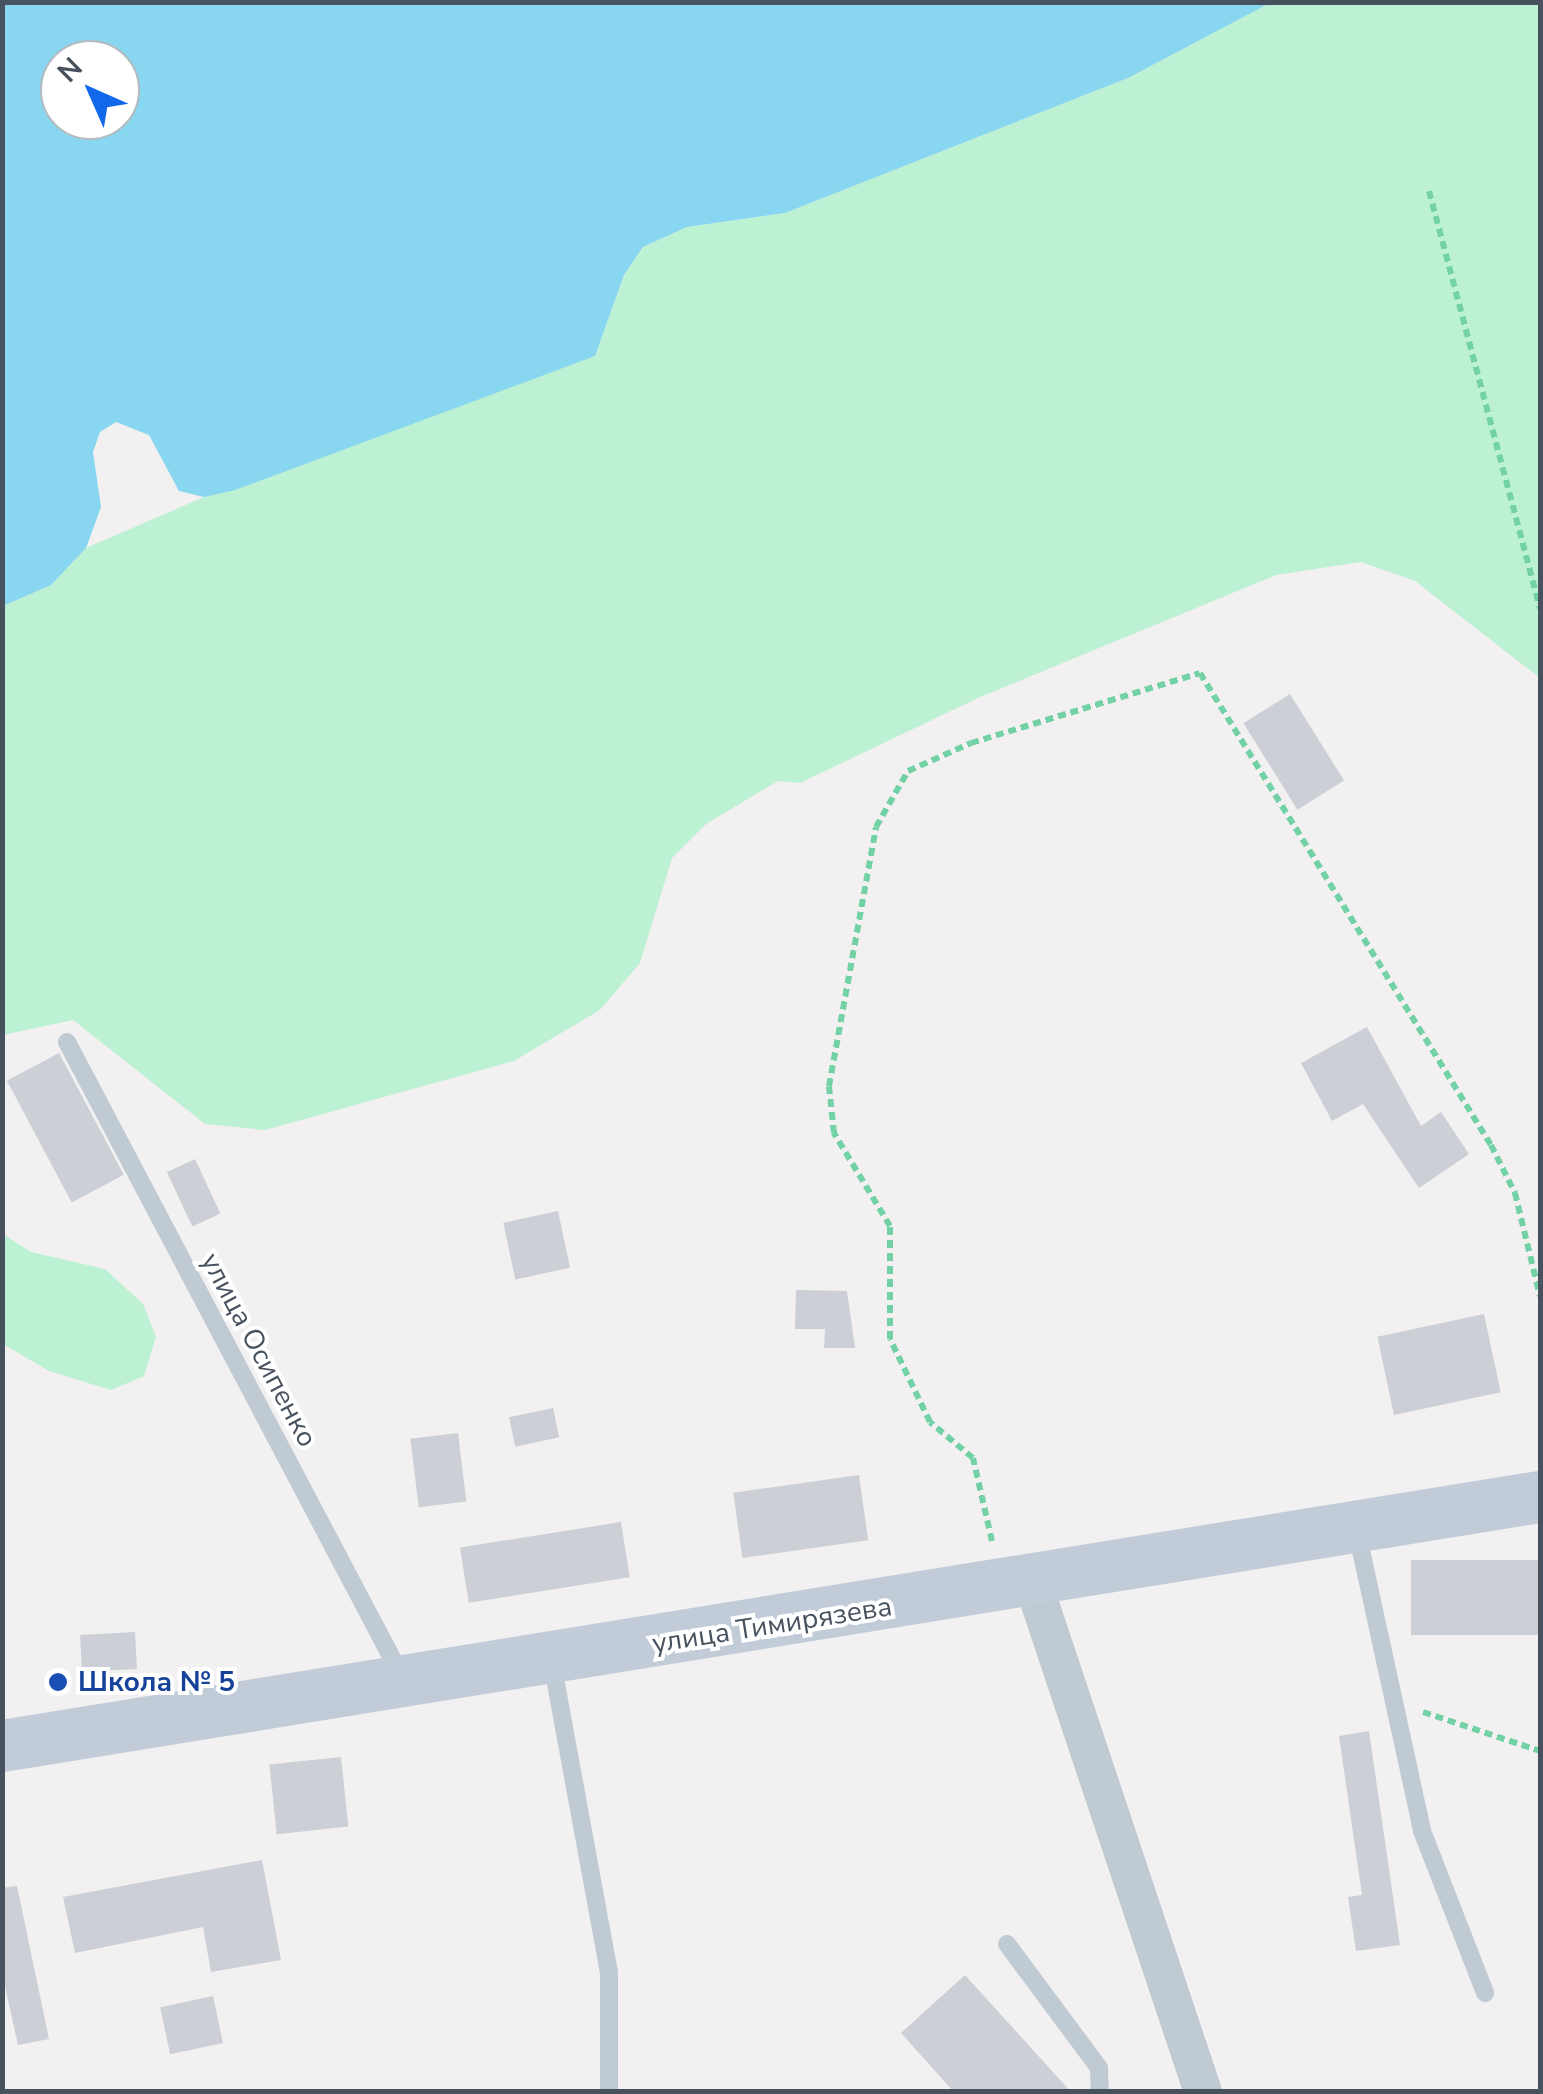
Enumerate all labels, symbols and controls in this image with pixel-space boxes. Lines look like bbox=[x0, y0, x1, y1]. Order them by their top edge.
north arrow bbox=[40, 40, 140, 140]
text: N bbox=[49, 49, 91, 91]
street label: улица Осипенко bbox=[194, 1247, 324, 1453]
street label: улица Тимирязева bbox=[650, 1589, 894, 1661]
place label: Школа № 5 bbox=[78, 1665, 235, 1699]
marker: Школа № 5 bbox=[47, 1671, 69, 1693]

